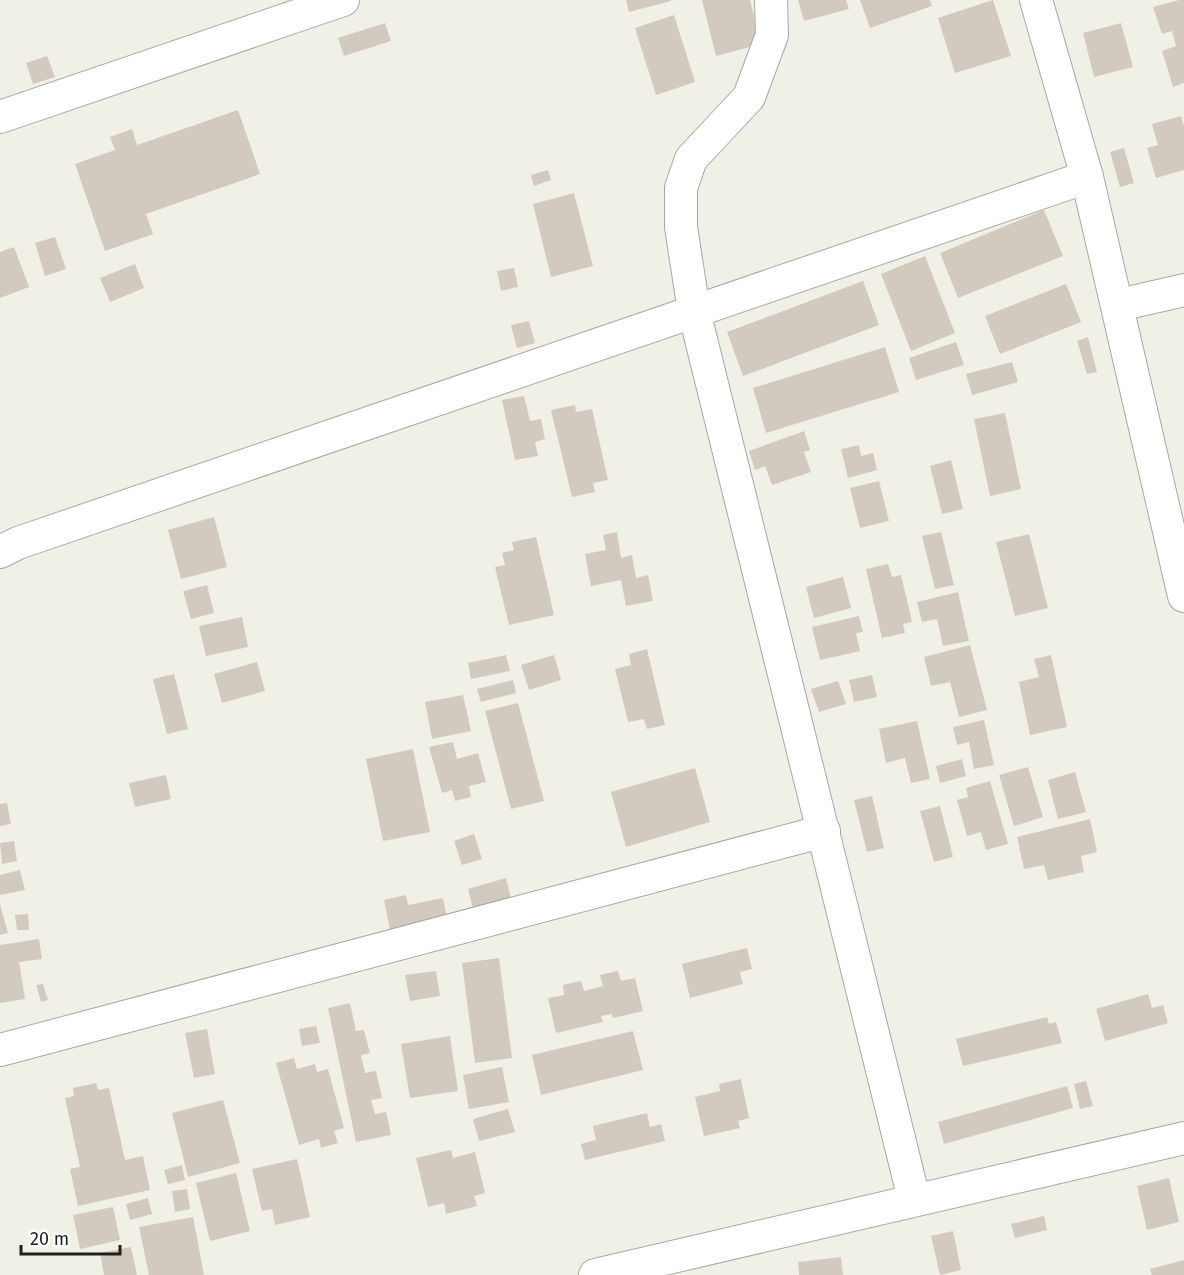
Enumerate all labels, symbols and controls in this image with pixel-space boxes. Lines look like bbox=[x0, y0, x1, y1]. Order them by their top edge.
scale bar bbox=[21, 1218, 120, 1256]
text: 20 m bbox=[30, 1228, 69, 1250]

